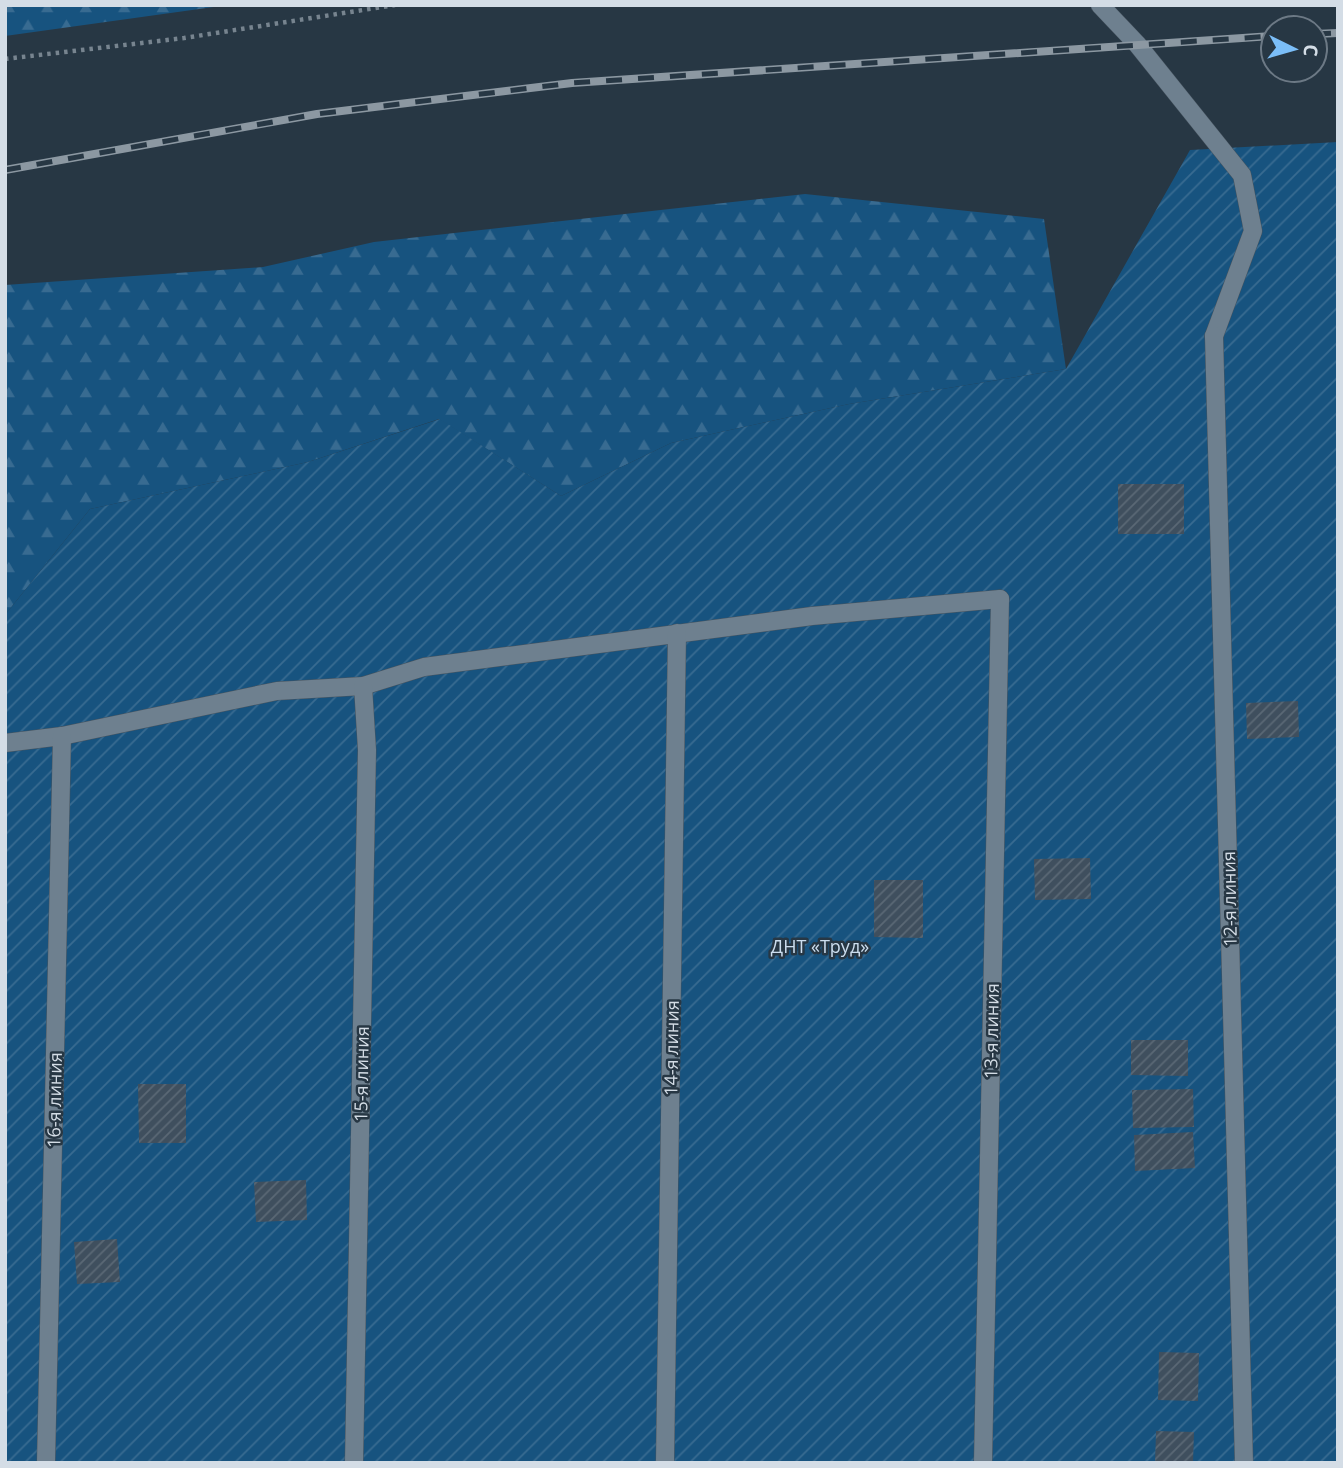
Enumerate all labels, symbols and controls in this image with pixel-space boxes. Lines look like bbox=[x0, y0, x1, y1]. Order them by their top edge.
north arrow bbox=[1259, 14, 1329, 84]
text: С bbox=[1297, 43, 1324, 58]
street label: 12-я линия bbox=[1216, 851, 1242, 947]
park label: ДНТ «Труд» bbox=[771, 934, 869, 958]
street label: 13-я линия bbox=[978, 983, 1004, 1079]
street label: 14-я линия bbox=[658, 1000, 684, 1096]
street label: 15-я линия bbox=[348, 1026, 374, 1122]
street label: 16-я линия bbox=[41, 1052, 67, 1148]

